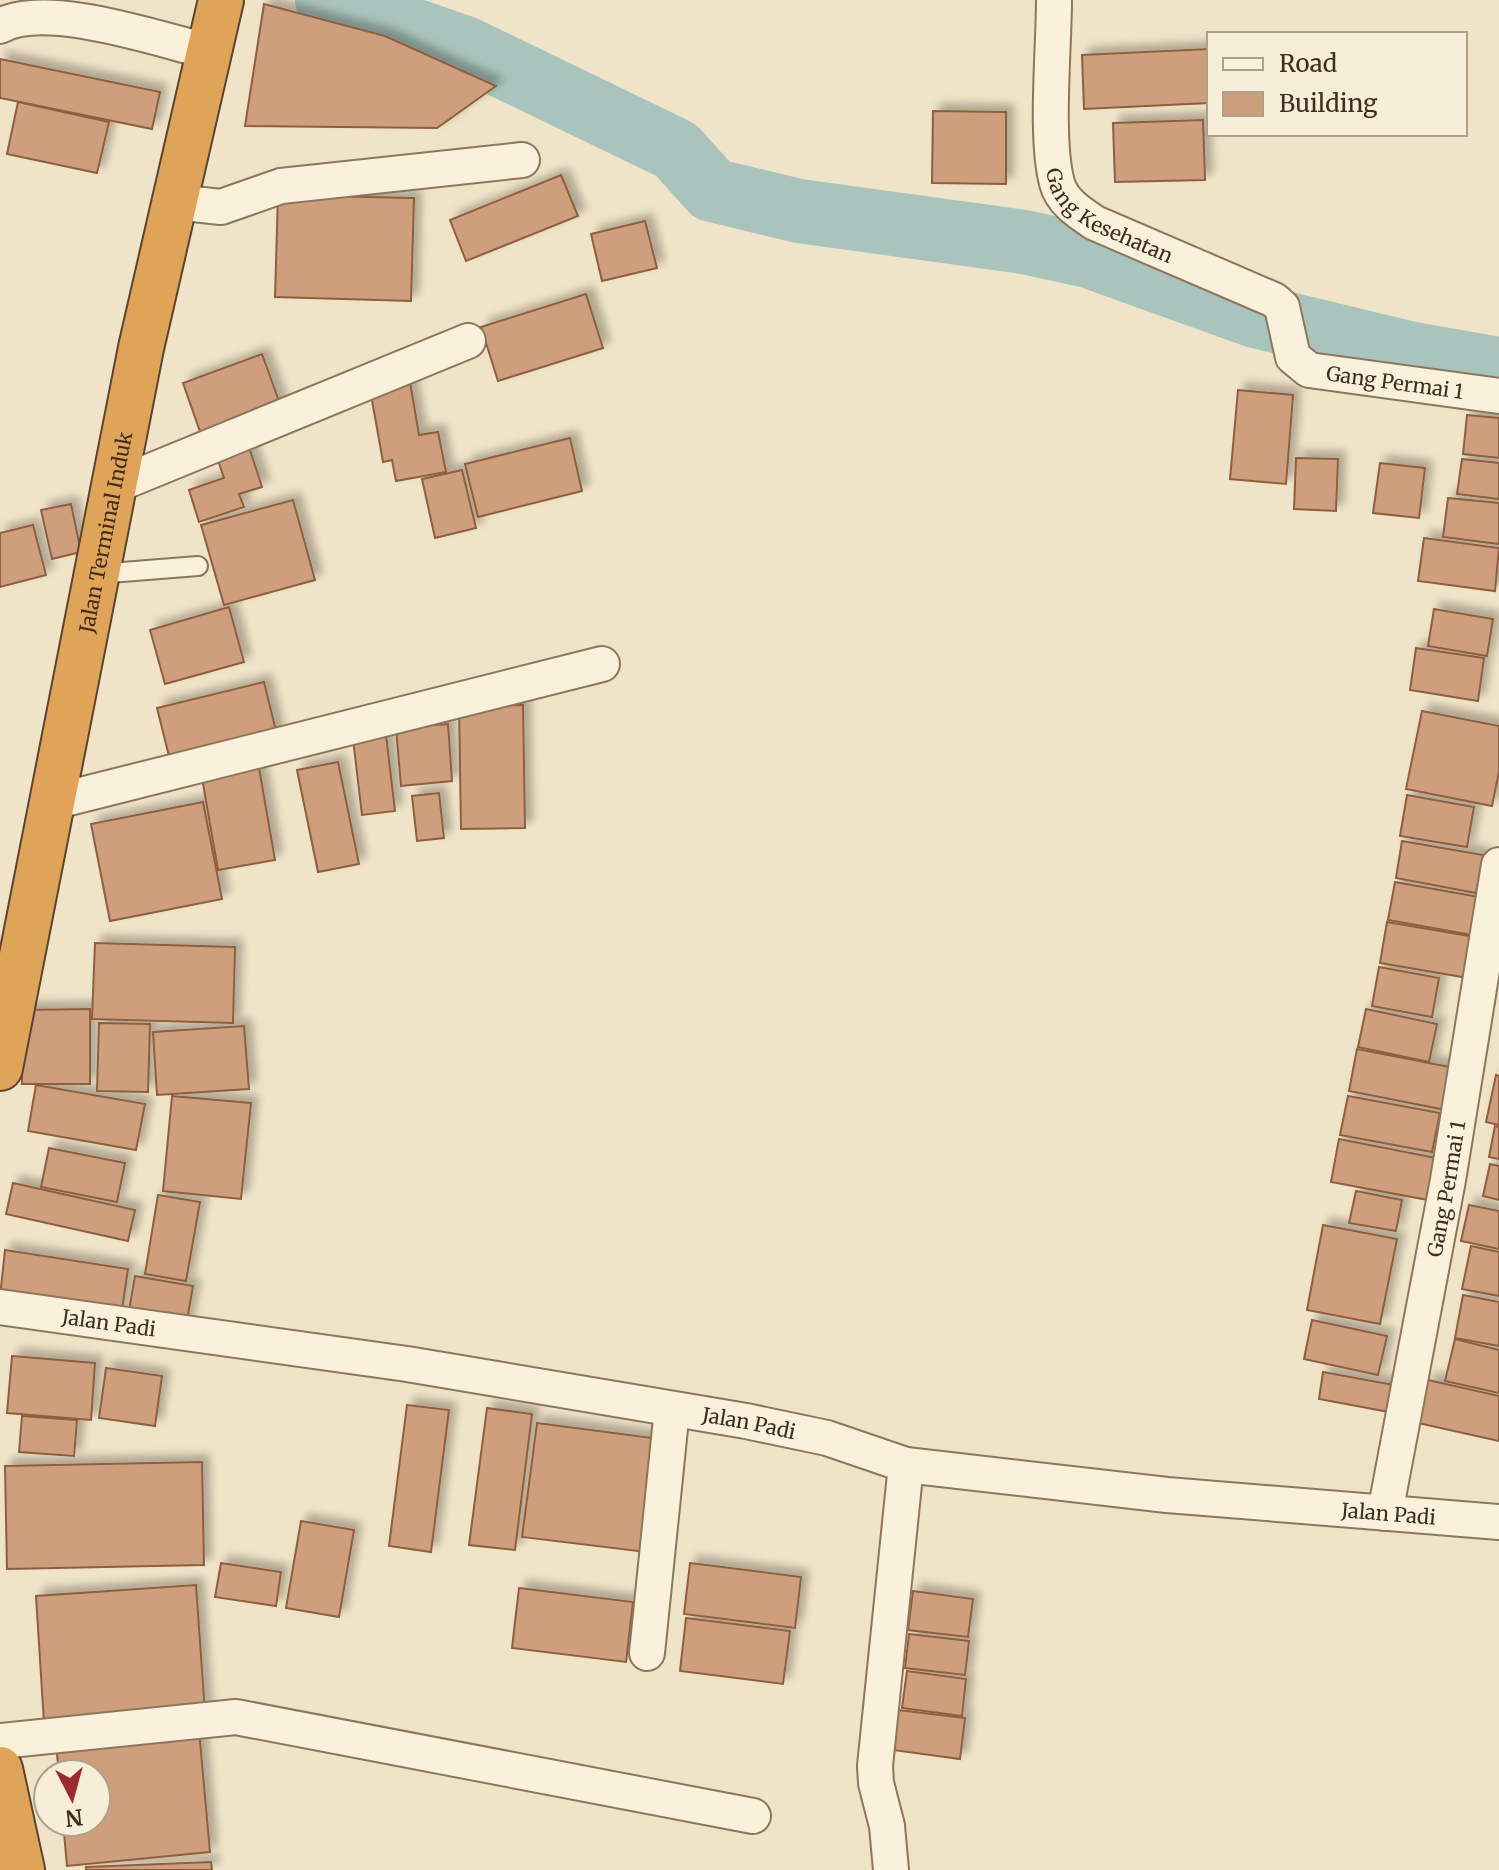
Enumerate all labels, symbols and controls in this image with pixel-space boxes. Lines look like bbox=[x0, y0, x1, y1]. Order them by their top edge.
legend bbox=[1207, 32, 1467, 136]
text: Road bbox=[1279, 48, 1337, 79]
text: Building bbox=[1279, 88, 1378, 119]
street label: Gang Kesehatan bbox=[1042, 166, 1177, 268]
street label: Gang Permai 1 bbox=[1325, 360, 1465, 404]
street label: Jalan Terminal Induk bbox=[73, 429, 137, 636]
street label: Gang Permai 1 bbox=[1421, 1119, 1470, 1259]
street label: Jalan Padi bbox=[59, 1303, 158, 1341]
street label: Jalan Padi bbox=[699, 1401, 798, 1444]
street label: Jalan Padi bbox=[1339, 1497, 1437, 1529]
north arrow bbox=[32, 1758, 112, 1838]
text: N bbox=[63, 1803, 84, 1833]

